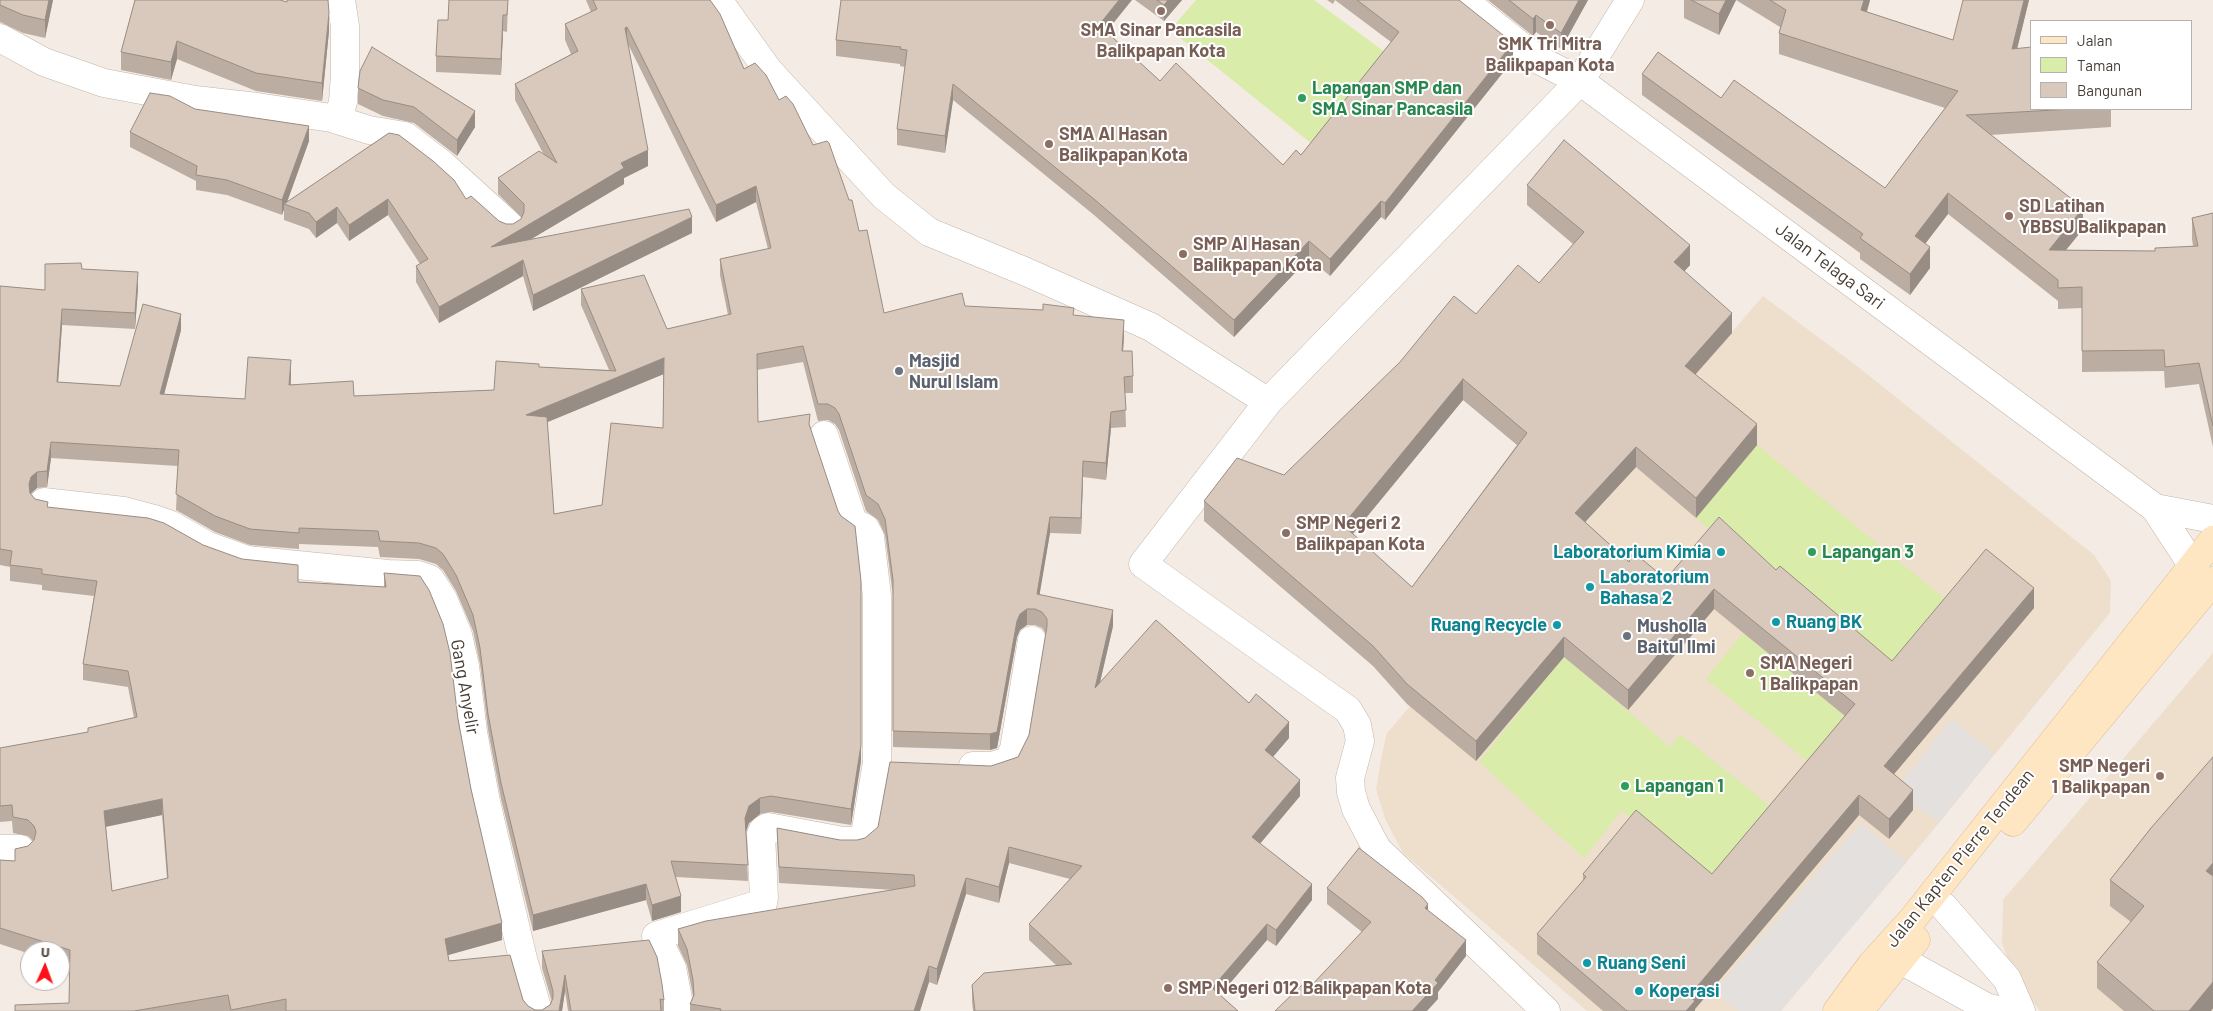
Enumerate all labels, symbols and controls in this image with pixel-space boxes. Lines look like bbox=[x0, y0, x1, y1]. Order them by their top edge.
marker: SMA Sinar Pancasila Balikpapan Kota bbox=[1155, 5, 1167, 17]
place label: SMA Sinar Pancasila Balikpapan Kota bbox=[1080, 19, 1242, 62]
marker: SMK Tri Mitra Balikpapan Kota bbox=[1544, 19, 1556, 31]
legend bbox=[2030, 20, 2193, 110]
text: Jalan bbox=[2077, 31, 2113, 49]
place label: SMK Tri Mitra Balikpapan Kota bbox=[1486, 33, 1614, 76]
text: Taman bbox=[2077, 56, 2121, 74]
place label: Lapangan SMP dan SMA Sinar Pancasila bbox=[1312, 77, 1473, 120]
text: Bangunan bbox=[2077, 81, 2142, 99]
marker: Lapangan SMP dan SMA Sinar Pancasila bbox=[1296, 92, 1308, 104]
place label: SMA Al Hasan Balikpapan Kota bbox=[1059, 123, 1188, 166]
marker: SMA Al Hasan Balikpapan Kota bbox=[1043, 138, 1055, 150]
place label: SD Latihan YBBSU Balikpapan bbox=[2019, 195, 2166, 238]
marker: SD Latihan YBBSU Balikpapan bbox=[2003, 210, 2015, 222]
street label: Jalan Telaga Sari bbox=[1771, 218, 1889, 314]
place label: SMP Al Hasan Balikpapan Kota bbox=[1193, 233, 1322, 276]
marker: SMP Al Hasan Balikpapan Kota bbox=[1177, 248, 1189, 260]
place label: Masjid Nurul Islam bbox=[909, 350, 998, 392]
marker: Masjid Nurul Islam bbox=[893, 365, 905, 377]
place label: SMP Negeri 2 Balikpapan Kota bbox=[1296, 512, 1425, 554]
marker: SMP Negeri 2 Balikpapan Kota bbox=[1280, 527, 1292, 539]
place label: Laboratorium Kimia bbox=[1553, 541, 1711, 563]
place label: Lapangan 3 bbox=[1822, 541, 1914, 563]
marker: Laboratorium Kimia bbox=[1715, 546, 1727, 558]
marker: Lapangan 3 bbox=[1806, 546, 1818, 558]
place label: Laboratorium Bahasa 2 bbox=[1600, 566, 1709, 608]
marker: Laboratorium Bahasa 2 bbox=[1584, 581, 1596, 593]
place label: Ruang BK bbox=[1786, 611, 1862, 633]
place label: Ruang Recycle bbox=[1431, 614, 1547, 636]
place label: Musholla Baitul Ilmi bbox=[1637, 615, 1716, 658]
marker: Ruang BK bbox=[1770, 616, 1782, 628]
marker: Ruang Recycle bbox=[1551, 619, 1563, 631]
marker: Musholla Baitul Ilmi bbox=[1621, 630, 1633, 642]
street label: Gang Anyelir bbox=[446, 638, 484, 736]
place label: SMA Negeri 1 Balikpapan bbox=[1760, 652, 1858, 694]
marker: SMA Negeri 1 Balikpapan bbox=[1744, 667, 1756, 679]
place label: SMP Negeri 1 Balikpapan bbox=[2052, 755, 2150, 798]
street label: Jalan Kapten Pierre Tendean bbox=[1881, 765, 2039, 951]
marker: SMP Negeri 1 Balikpapan bbox=[2154, 770, 2166, 782]
place label: Lapangan 1 bbox=[1635, 775, 1724, 797]
marker: Lapangan 1 bbox=[1619, 780, 1631, 792]
north arrow bbox=[20, 941, 70, 991]
text: U bbox=[41, 943, 50, 960]
place label: Ruang Seni bbox=[1597, 952, 1686, 974]
marker: Ruang Seni bbox=[1581, 957, 1593, 969]
place label: SMP Negeri 012 Balikpapan Kota bbox=[1178, 977, 1432, 999]
place label: Koperasi bbox=[1649, 980, 1720, 1002]
marker: SMP Negeri 012 Balikpapan Kota bbox=[1162, 982, 1174, 994]
marker: Koperasi bbox=[1633, 985, 1645, 997]

